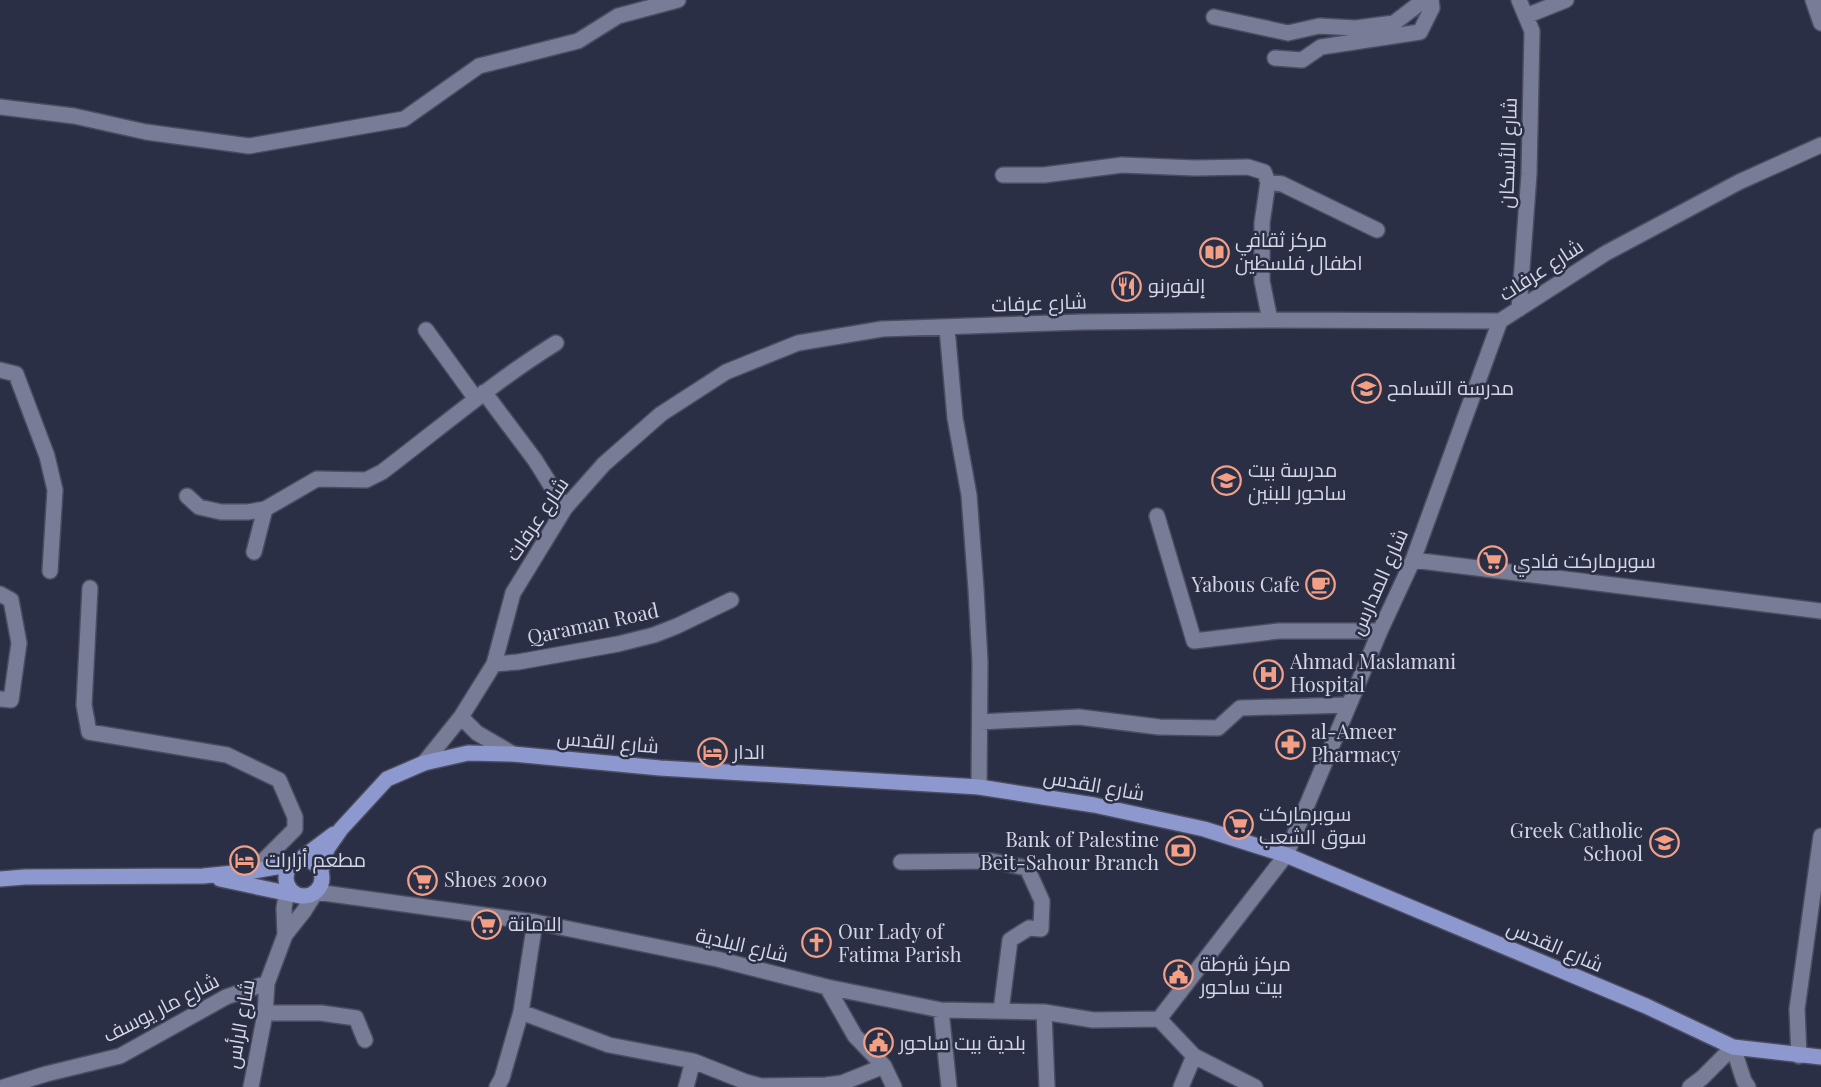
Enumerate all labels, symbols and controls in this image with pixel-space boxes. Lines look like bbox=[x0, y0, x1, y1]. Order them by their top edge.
street label: شارع الأسكان bbox=[1491, 97, 1524, 209]
place label: مركز ثقافي اطفال فلسطين bbox=[1235, 225, 1363, 276]
street label: شارع عرفات bbox=[1493, 231, 1589, 308]
library icon: مركز ثقافي اطفال فلسطين bbox=[1198, 236, 1230, 268]
restaurant icon: إلفورنو bbox=[1111, 270, 1143, 302]
place label: إلفورنو bbox=[1148, 271, 1205, 299]
street label: شارع عرفات bbox=[991, 286, 1087, 319]
school or university icon: مدرسة التسامح bbox=[1350, 372, 1382, 404]
place label: مدرسة التسامح bbox=[1387, 373, 1514, 402]
place label: مدرسة بيت ساحور للبنين bbox=[1248, 455, 1347, 506]
school or university icon: مدرسة بيت ساحور للبنين bbox=[1211, 465, 1243, 497]
street label: شارع عرفات bbox=[498, 471, 575, 566]
street label: شارع المدارس bbox=[1342, 524, 1415, 640]
supermarket icon: سوبرماركت فادي bbox=[1476, 545, 1508, 577]
place label: سوبرماركت فادي bbox=[1513, 546, 1656, 577]
cafe icon: Yabous Cafe bbox=[1305, 569, 1337, 601]
place label: Yabous Cafe bbox=[1191, 570, 1300, 597]
street label: Qaraman Road bbox=[524, 595, 661, 650]
place label: Ahmad Maslamani Hospital bbox=[1289, 647, 1456, 697]
hospital icon: Ahmad Maslamani Hospital bbox=[1253, 658, 1285, 690]
place label: al-Ameer Pharmacy bbox=[1311, 717, 1401, 767]
street label: شارع القدس bbox=[556, 723, 660, 760]
pharmacy icon: al-Ameer Pharmacy bbox=[1274, 728, 1306, 760]
hotel icon: الدار bbox=[696, 736, 728, 768]
place label: الدار bbox=[732, 737, 765, 764]
street label: شارع القدس bbox=[1041, 761, 1147, 808]
place label: سوبرماركت سوق الشعب bbox=[1259, 799, 1366, 850]
supermarket icon: سوبرماركت سوق الشعب bbox=[1222, 809, 1254, 841]
place label: Greek Catholic School bbox=[1510, 816, 1643, 866]
place label: Bank of Palestine Beit-Sahour Branch bbox=[980, 825, 1159, 875]
school or university icon: Greek Catholic School bbox=[1648, 826, 1680, 858]
bank icon: Bank of Palestine Beit-Sahour Branch bbox=[1164, 835, 1196, 867]
hotel icon: مطعم أرارات bbox=[228, 844, 260, 876]
place label: مطعم أرارات bbox=[265, 845, 366, 874]
supermarket icon: Shoes 2000 bbox=[407, 864, 439, 896]
place label: Shoes 2000 bbox=[444, 865, 547, 892]
supermarket icon: الامانة bbox=[471, 908, 503, 940]
place label: الامانة bbox=[508, 909, 562, 936]
street label: شارع القدس bbox=[1502, 912, 1608, 979]
place label: Our Lady of Fatima Parish bbox=[838, 917, 962, 967]
street label: شارع البلدية bbox=[693, 920, 791, 969]
church icon: Our Lady of Fatima Parish bbox=[801, 927, 833, 959]
place label: مركز شرطة بيت ساحور bbox=[1199, 949, 1291, 999]
public building icon: مركز شرطة بيت ساحور bbox=[1163, 959, 1195, 991]
street label: شارع مار يوسف bbox=[97, 966, 224, 1049]
street label: شارع الرأس bbox=[217, 977, 262, 1071]
public building icon: بلدية بيت ساحور bbox=[862, 1027, 894, 1059]
place label: بلدية بيت ساحور bbox=[898, 1028, 1026, 1055]

